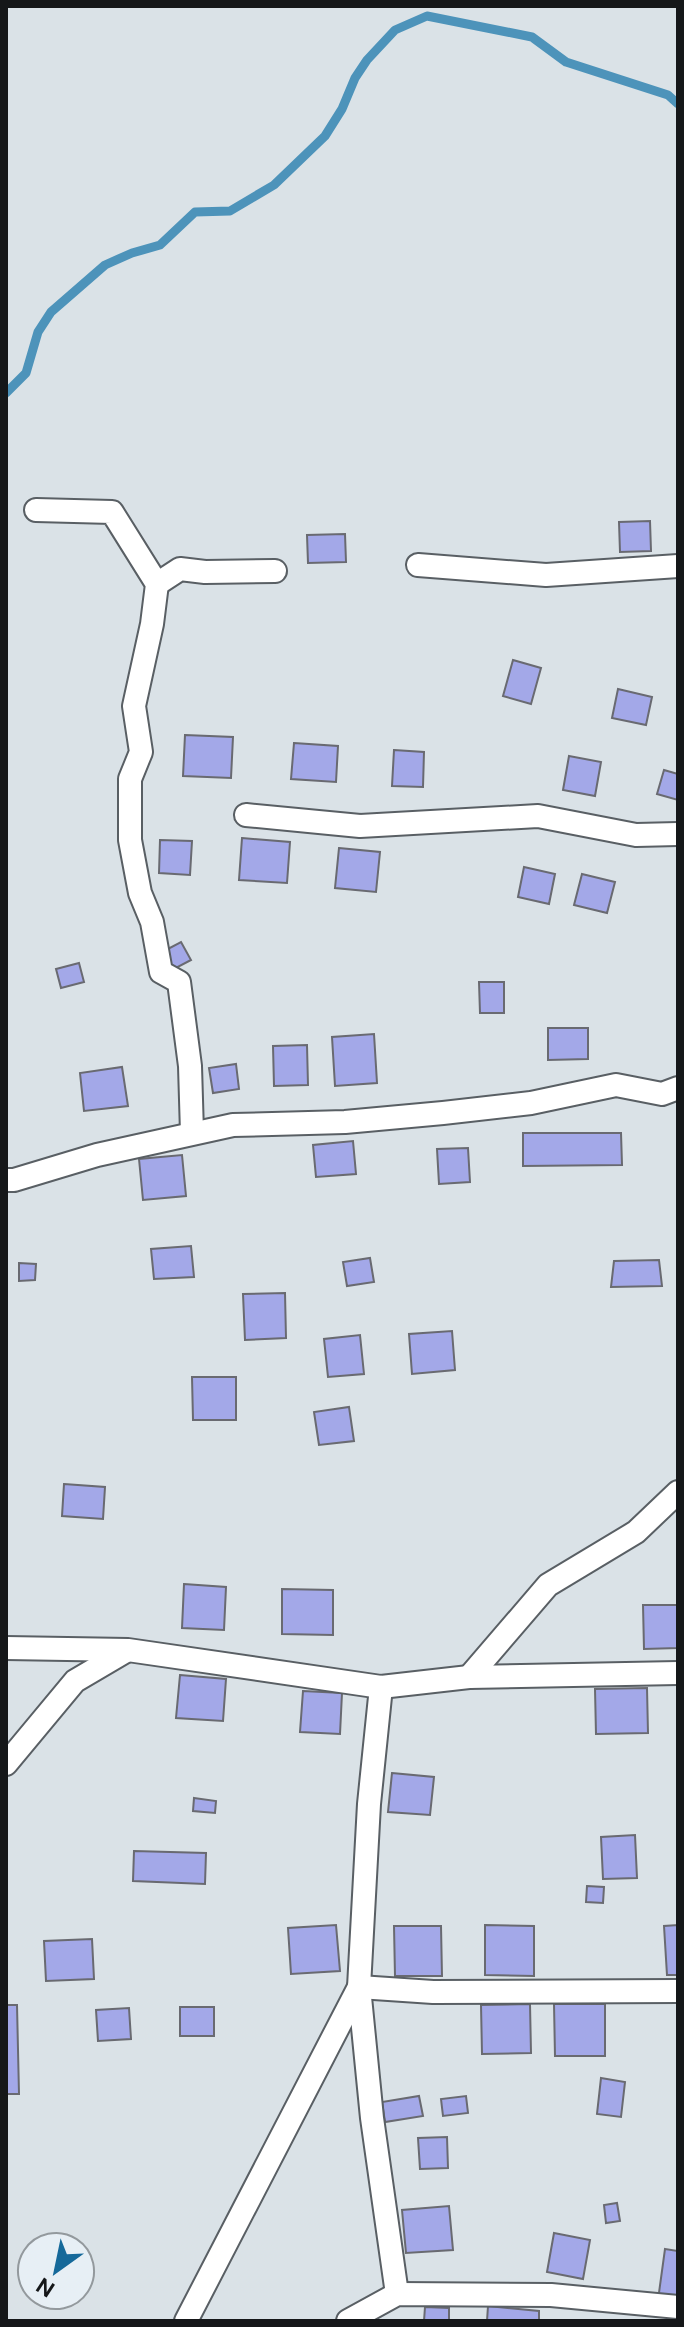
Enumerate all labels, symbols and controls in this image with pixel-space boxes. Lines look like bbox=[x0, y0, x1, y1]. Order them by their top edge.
north arrow bbox=[16, 2231, 96, 2311]
text: N bbox=[31, 2271, 60, 2304]

